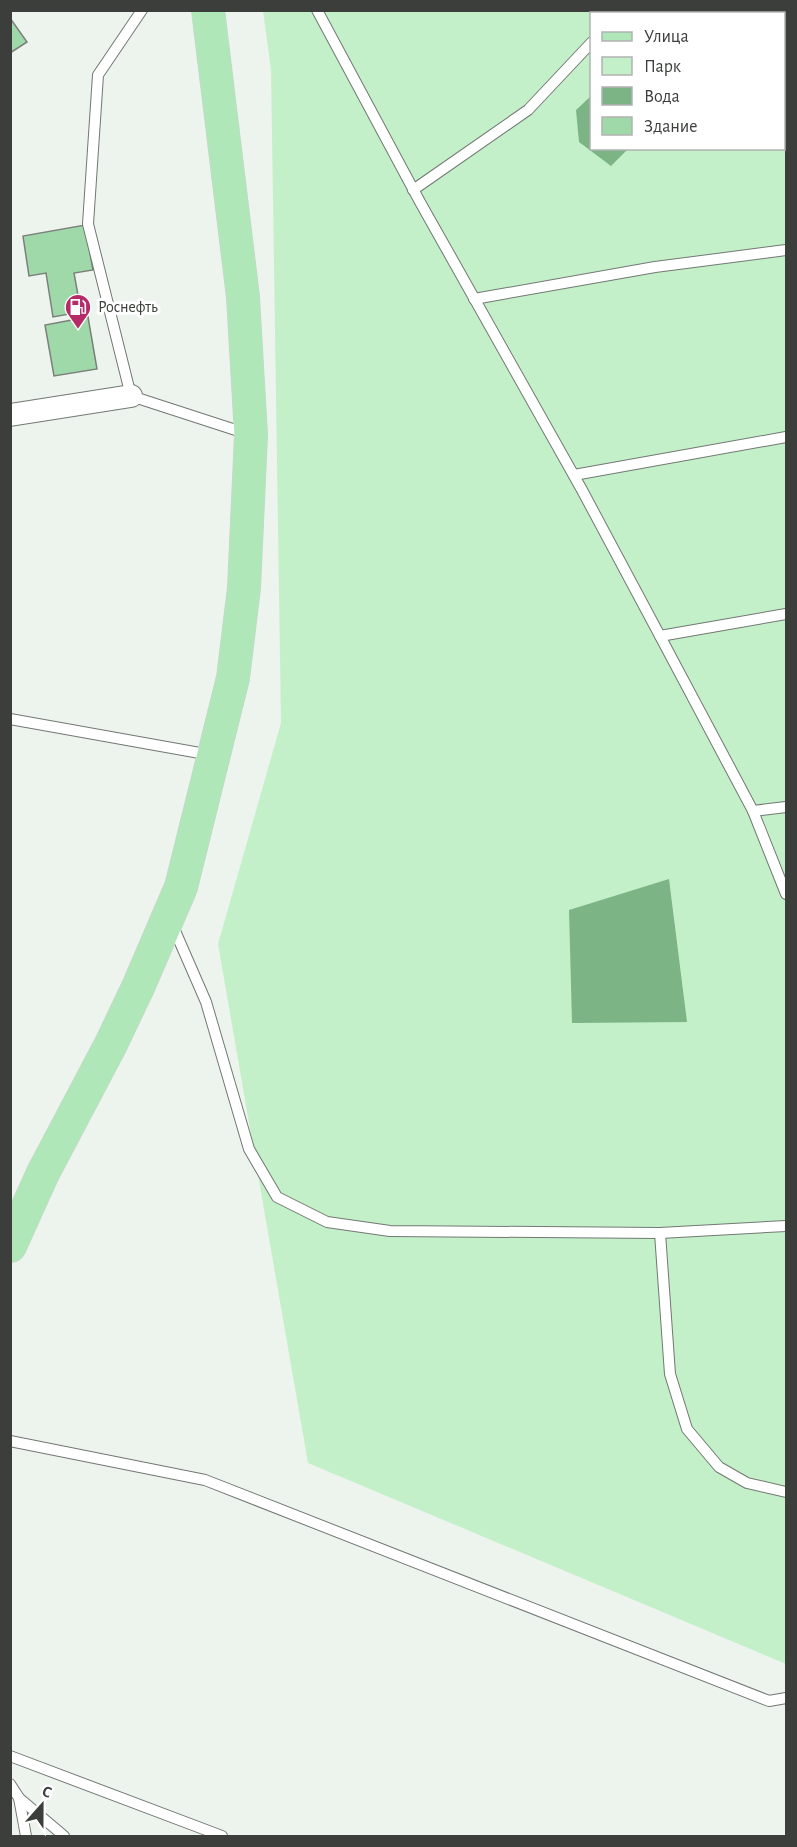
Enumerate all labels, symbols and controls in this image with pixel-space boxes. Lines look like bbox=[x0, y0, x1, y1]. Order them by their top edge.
legend bbox=[590, 12, 785, 150]
text: Улица bbox=[644, 28, 689, 46]
text: Парк bbox=[644, 58, 682, 76]
text: Вода bbox=[644, 88, 680, 106]
text: Здание bbox=[644, 118, 698, 136]
fuel station icon: Роснефть bbox=[63, 292, 93, 330]
place label: Роснефть bbox=[98, 299, 158, 315]
north arrow bbox=[12, 1775, 72, 1835]
text: С bbox=[40, 1783, 54, 1801]

